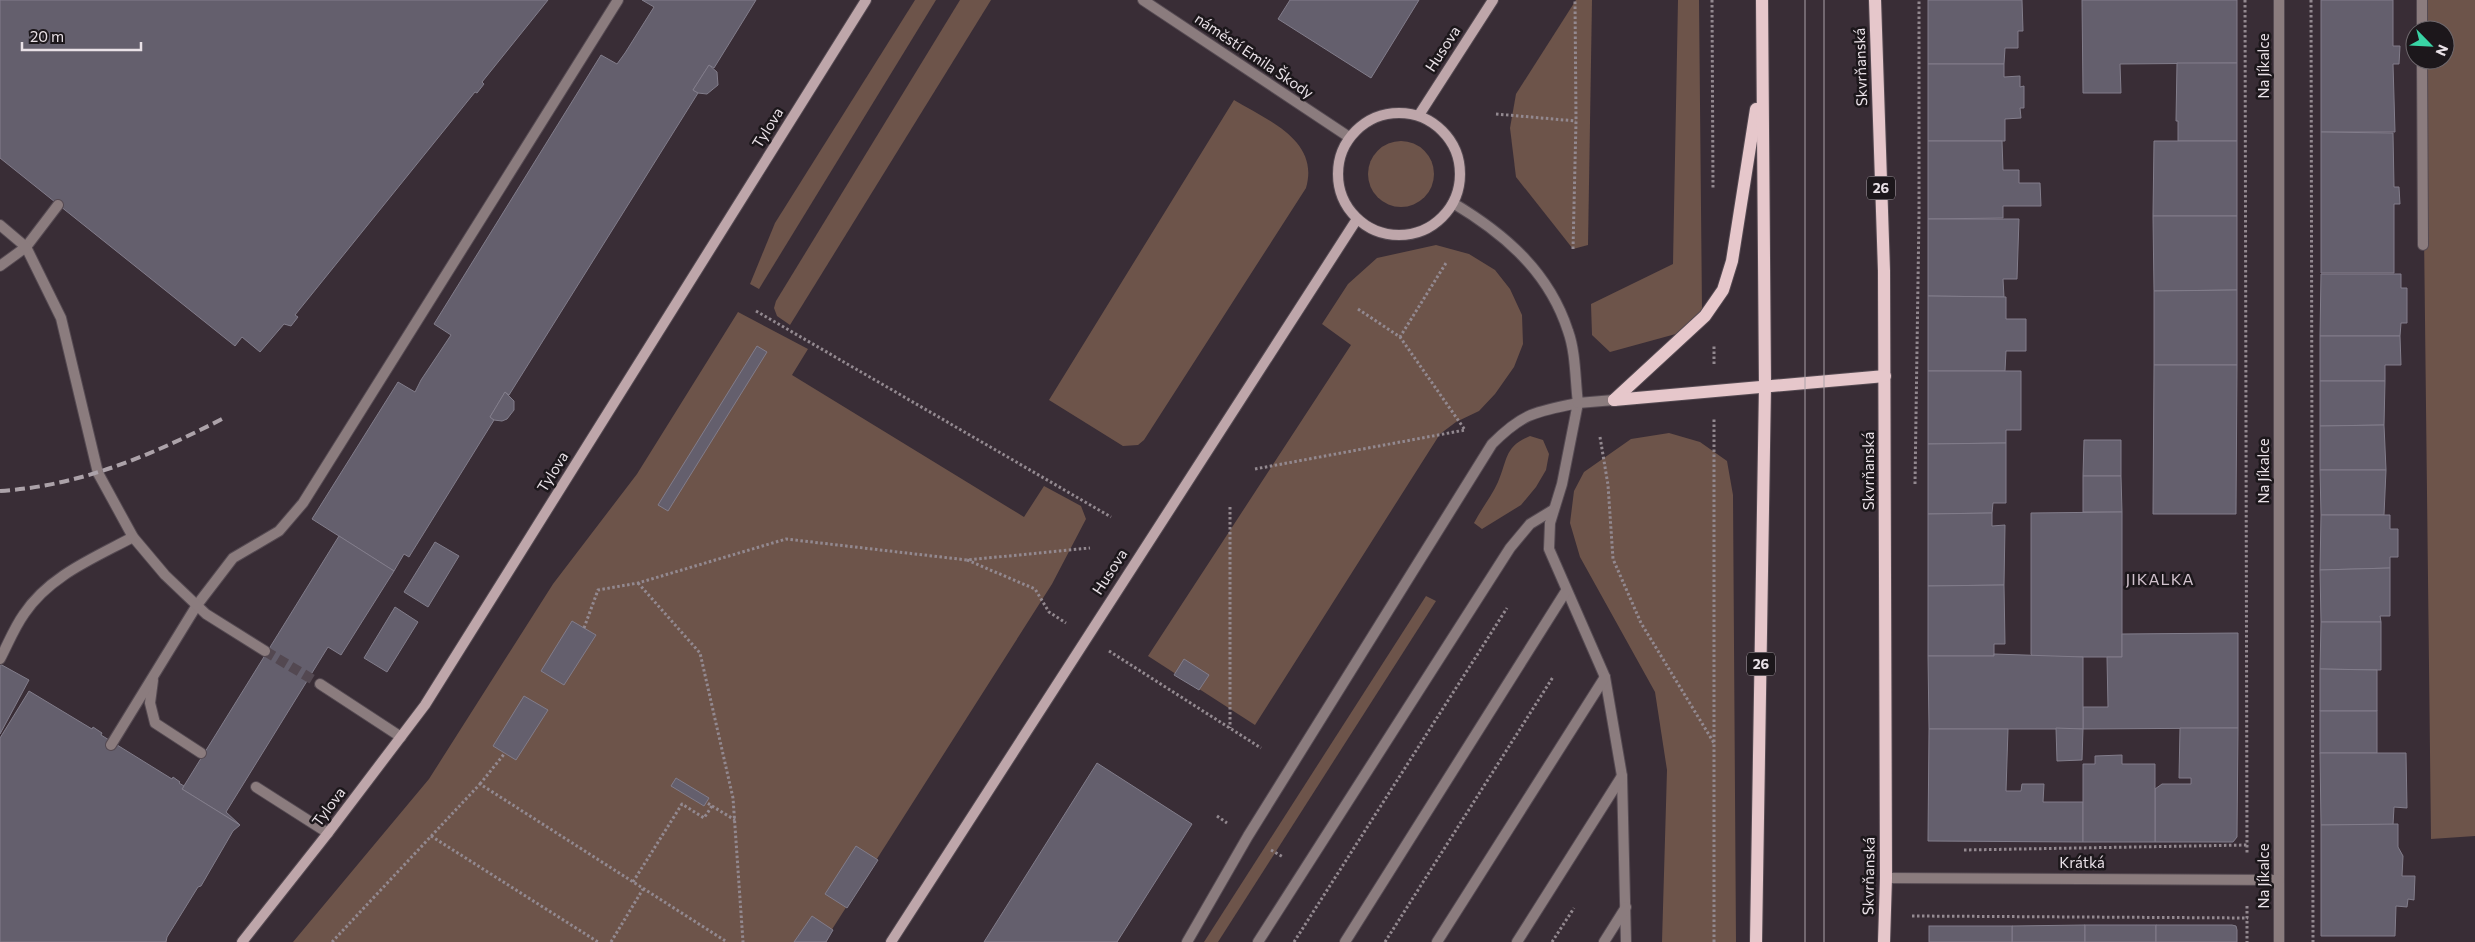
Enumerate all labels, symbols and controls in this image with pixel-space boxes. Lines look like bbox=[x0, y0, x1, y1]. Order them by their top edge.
street label: náměstí Emila Škody bbox=[1192, 8, 1318, 102]
scale bar bbox=[22, 20, 141, 52]
north arrow bbox=[2405, 20, 2455, 70]
street label: Husova bbox=[1421, 22, 1463, 75]
text: 20 m bbox=[30, 27, 64, 45]
street label: Skvrňanská bbox=[1850, 28, 1870, 107]
street label: Na Jíkalce bbox=[2254, 33, 2272, 99]
text: N bbox=[2432, 42, 2452, 59]
street label: Tylova bbox=[748, 104, 787, 151]
road number: 26 bbox=[1867, 177, 1895, 200]
street label: Skvrňanská bbox=[1859, 432, 1877, 510]
street label: Na Jíkalce bbox=[2254, 438, 2272, 504]
street label: Tylova bbox=[533, 448, 572, 495]
street label: Husova bbox=[1088, 545, 1130, 598]
district label: JIKALKA bbox=[2126, 569, 2194, 588]
road number: 26 bbox=[1747, 652, 1775, 676]
street label: Tylova bbox=[308, 783, 349, 830]
street label: Skvrňanská bbox=[1858, 837, 1878, 915]
street label: Na Jíkalce bbox=[2254, 843, 2272, 909]
street label: Krátká bbox=[2059, 853, 2105, 871]

